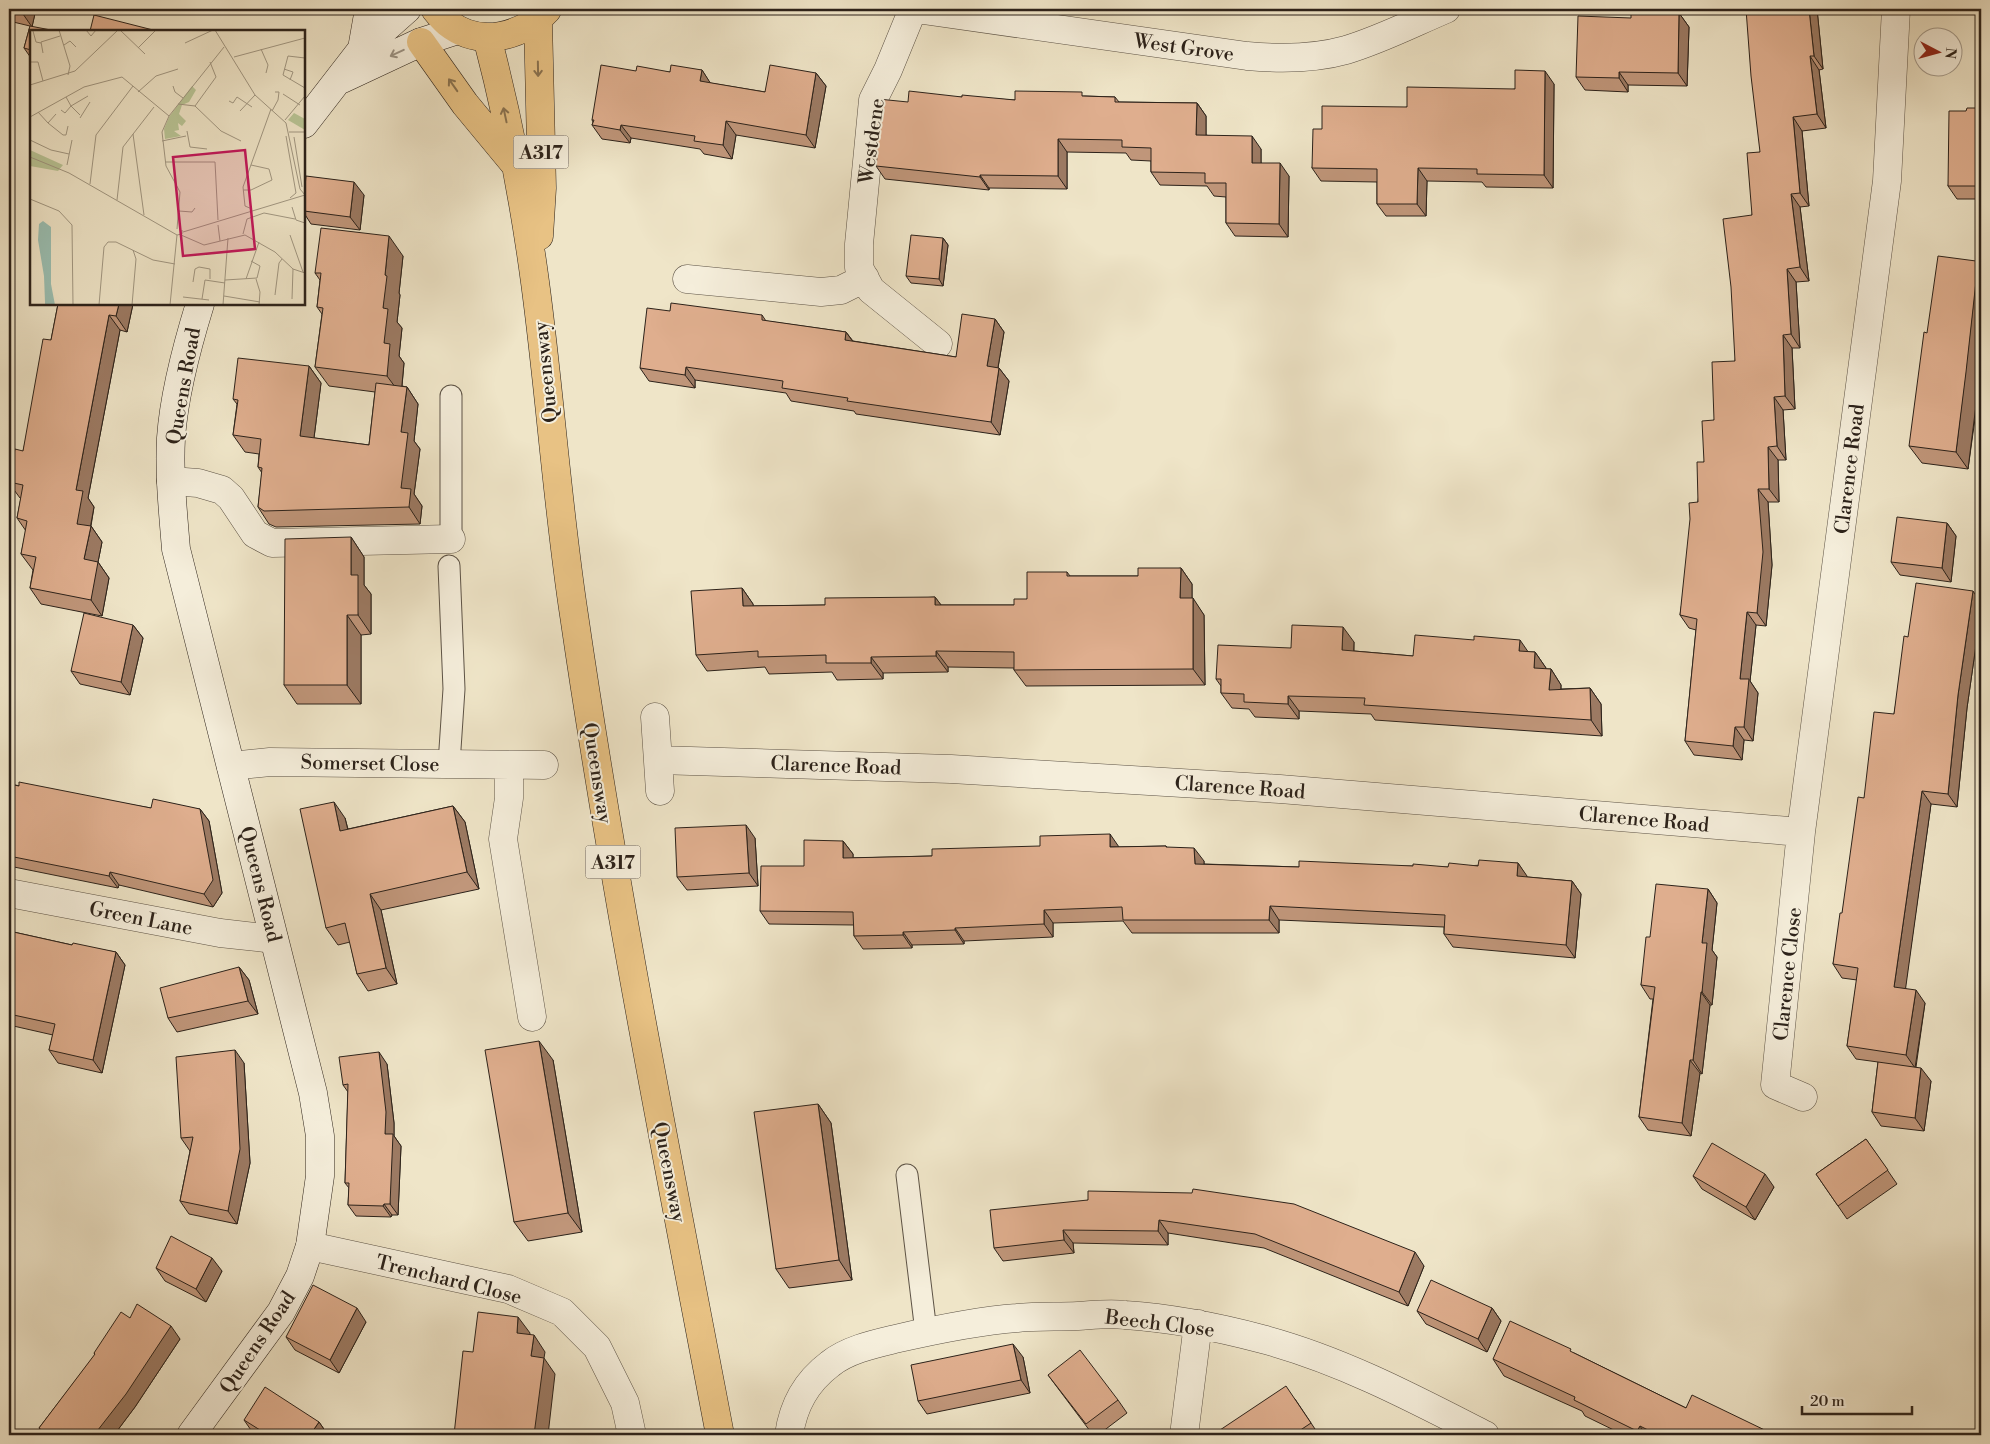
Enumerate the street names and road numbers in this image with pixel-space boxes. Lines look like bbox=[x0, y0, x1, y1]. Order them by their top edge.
street label: West Grove bbox=[1131, 29, 1235, 68]
street label: Westdene bbox=[854, 97, 891, 187]
road number: A317 bbox=[514, 136, 568, 168]
street label: Queensway bbox=[529, 320, 564, 424]
street label: Queens Road bbox=[162, 325, 207, 447]
street label: Clarence Road bbox=[1830, 402, 1871, 536]
street label: Queensway bbox=[576, 721, 617, 826]
street label: Somerset Close bbox=[300, 751, 440, 778]
street label: Clarence Road bbox=[770, 752, 902, 781]
street label: Clarence Road bbox=[1174, 771, 1307, 806]
street label: Clarence Road bbox=[1578, 802, 1711, 839]
street label: Queens Road bbox=[233, 824, 286, 945]
road number: A317 bbox=[586, 846, 640, 879]
street label: Green Lane bbox=[87, 897, 195, 942]
street label: Clarence Close bbox=[1769, 906, 1808, 1042]
street label: Queensway bbox=[647, 1120, 691, 1225]
street label: Trenchard Close bbox=[373, 1250, 524, 1311]
street label: Queens Road bbox=[215, 1286, 302, 1399]
street label: Beech Close bbox=[1103, 1305, 1216, 1344]

